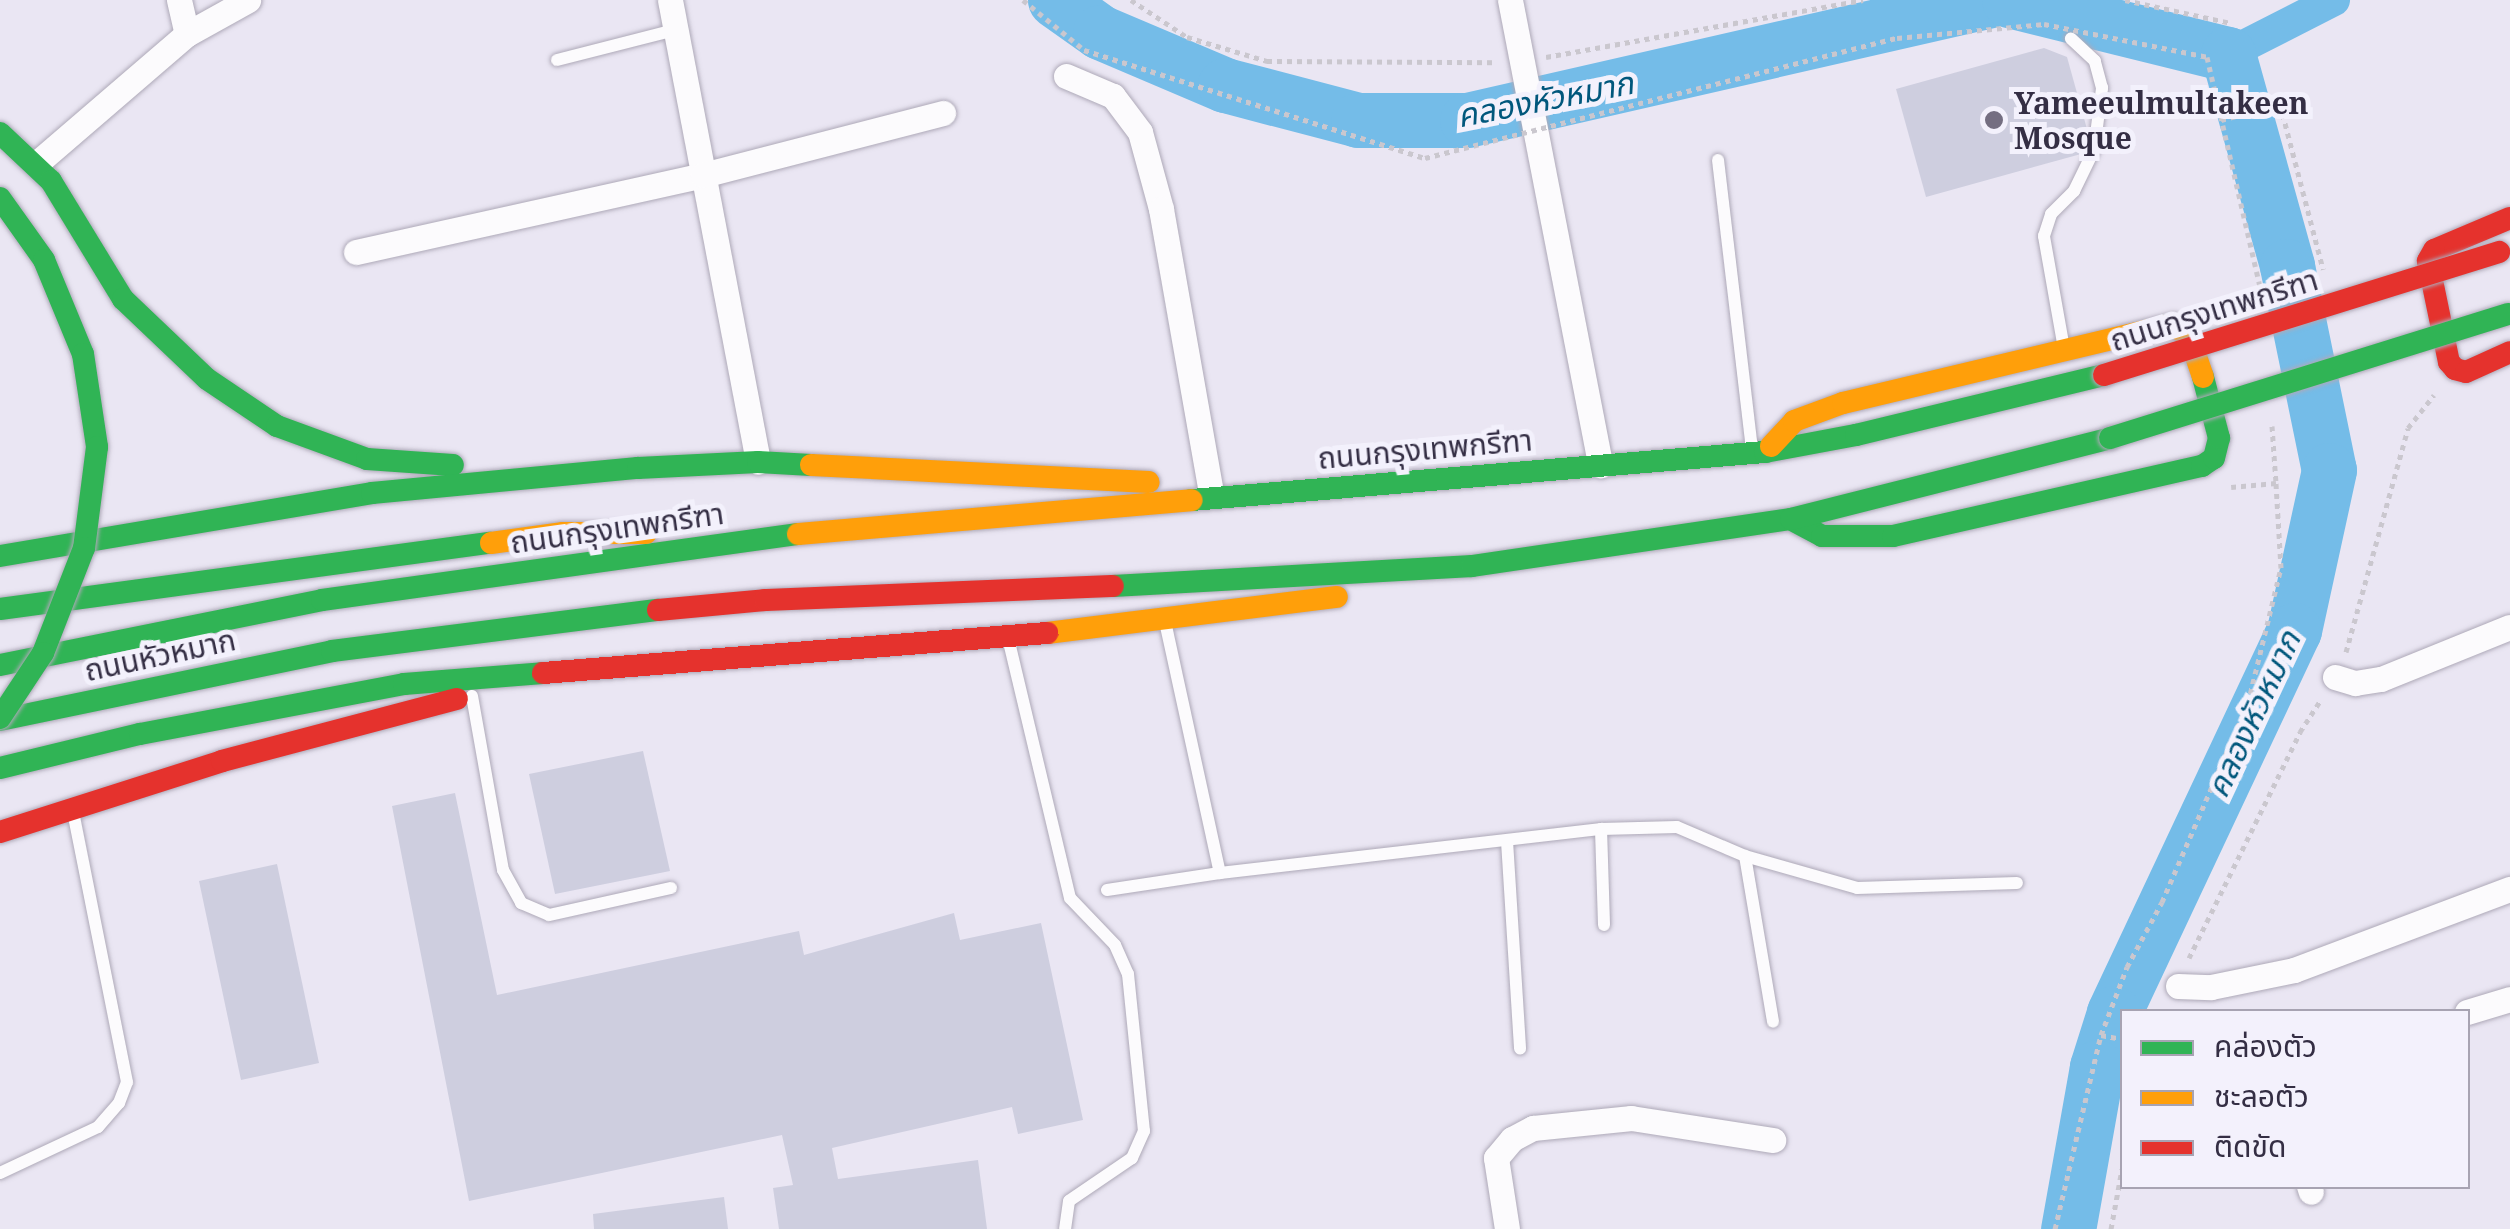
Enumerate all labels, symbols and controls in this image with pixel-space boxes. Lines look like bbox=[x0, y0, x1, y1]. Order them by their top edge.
water label: คลองหัวหมาก bbox=[1454, 63, 1636, 135]
place label: Yameeulmultakeen Mosque bbox=[2014, 85, 2309, 156]
marker: Yameeulmultakeen Mosque bbox=[1983, 109, 2005, 131]
street label: ถนนกรุงเทพกรีฑา bbox=[2106, 261, 2322, 359]
street label: ถนนกรุงเทพกรีฑา bbox=[1316, 422, 1534, 476]
street label: ถนนกรุงเทพกรีฑา bbox=[508, 495, 726, 561]
street label: ถนนหัวหมาก bbox=[81, 621, 239, 689]
water label: คลองหัวหมาก bbox=[2198, 625, 2308, 803]
legend bbox=[2120, 1009, 2470, 1189]
text: คล่องตัว bbox=[2214, 1025, 2317, 1066]
text: ชะลอตัว bbox=[2214, 1075, 2309, 1116]
text: ติดขัด bbox=[2214, 1125, 2286, 1166]

